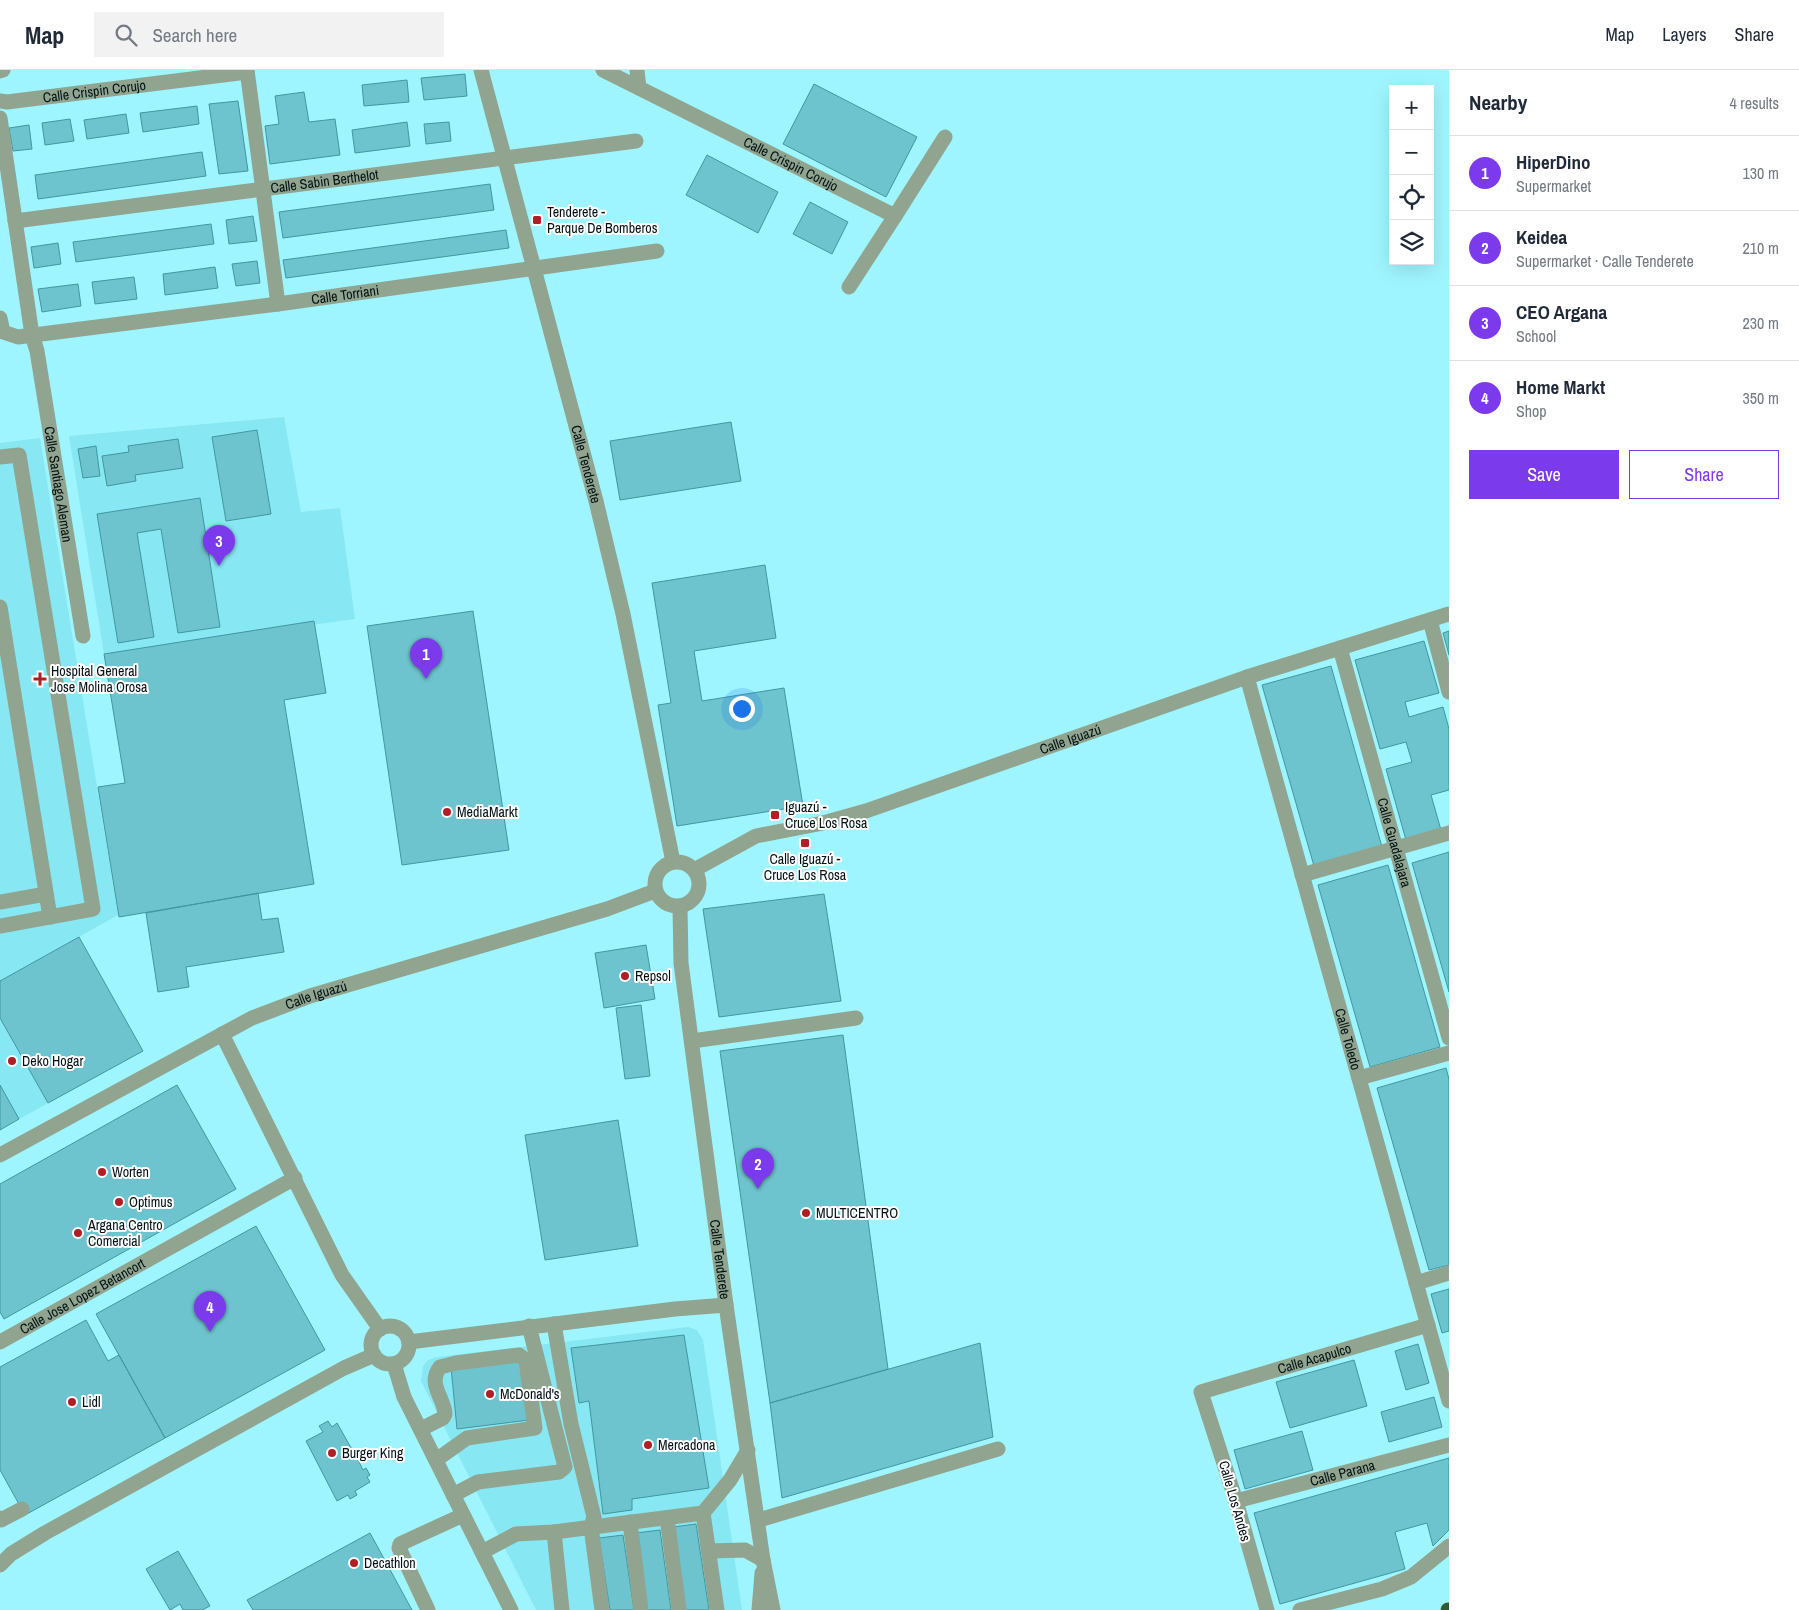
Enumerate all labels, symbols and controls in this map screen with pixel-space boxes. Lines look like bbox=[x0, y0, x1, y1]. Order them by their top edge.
search box bbox=[94, 12, 444, 57]
text: Map bbox=[25, 19, 64, 51]
icon: search bbox=[112, 21, 140, 49]
text: Search here bbox=[152, 22, 237, 48]
text: Map bbox=[1606, 22, 1634, 47]
text: Layers bbox=[1662, 22, 1707, 47]
text: Share bbox=[1735, 22, 1774, 47]
street label: Calle Crispin Corujo bbox=[42, 76, 147, 106]
map controls bbox=[1389, 85, 1434, 265]
button: + bbox=[1389, 85, 1434, 130]
text: Nearby bbox=[1469, 88, 1527, 117]
text: 4 results bbox=[1729, 92, 1779, 114]
button: − bbox=[1389, 130, 1434, 175]
street label: Calle Crispin Corujo bbox=[741, 133, 841, 195]
text: HiperDino bbox=[1516, 149, 1590, 175]
text: 1 bbox=[1481, 162, 1489, 184]
text: 130 m bbox=[1743, 162, 1779, 184]
street label: Calle Sabin Berthelot bbox=[269, 165, 379, 197]
button: locate bbox=[1389, 175, 1434, 220]
text: Supermarket bbox=[1516, 175, 1591, 197]
place label: Tenderete - Parque De Bomberos bbox=[547, 203, 658, 237]
marker: Tenderete - Parque De Bomberos bbox=[531, 214, 543, 226]
button: layers bbox=[1389, 220, 1434, 265]
text: Keidea bbox=[1516, 224, 1567, 250]
text: 2 bbox=[1481, 237, 1489, 259]
text: 210 m bbox=[1743, 237, 1779, 259]
text: Supermarket · Calle Tenderete bbox=[1516, 250, 1694, 272]
street label: Calle Torriani bbox=[310, 281, 380, 308]
text: CEO Argana bbox=[1516, 299, 1607, 325]
text: 3 bbox=[1481, 312, 1489, 334]
text: 230 m bbox=[1743, 312, 1779, 334]
text: School bbox=[1516, 325, 1556, 347]
text: Home Markt bbox=[1516, 374, 1605, 400]
text: 4 bbox=[1481, 387, 1489, 409]
text: 350 m bbox=[1743, 387, 1779, 409]
text: Shop bbox=[1516, 400, 1547, 422]
street label: Calle Tenderete bbox=[567, 423, 605, 505]
street label: Calle Santiago Aleman bbox=[40, 425, 77, 543]
button: Save bbox=[1469, 450, 1619, 499]
button: Share bbox=[1629, 450, 1779, 499]
pin: 3 bbox=[203, 525, 235, 566]
pin: 1 bbox=[410, 638, 442, 679]
place label: Hospital General Jose Molina Orosa bbox=[51, 662, 148, 696]
marker: Hospital General Jose Molina Orosa bbox=[33, 672, 47, 686]
your location bbox=[729, 696, 755, 722]
street label: Calle Iguazú bbox=[1037, 720, 1103, 758]
street label: Calle Guadalajara bbox=[1373, 796, 1416, 890]
place label: Iguazú - Cruce Los Rosa bbox=[785, 798, 868, 832]
place label: MediaMarkt bbox=[457, 803, 518, 821]
marker: MediaMarkt bbox=[441, 806, 453, 818]
marker: Iguazú - Cruce Los Rosa bbox=[769, 809, 781, 821]
marker: Calle Iguazú - Cruce Los Rosa bbox=[799, 837, 811, 849]
place label: Calle Iguazú - Cruce Los Rosa bbox=[764, 850, 847, 884]
place label: Repsol bbox=[635, 967, 671, 985]
marker: Repsol bbox=[619, 970, 631, 982]
street label: Calle Iguazú bbox=[283, 977, 349, 1014]
street label: Calle Toledo bbox=[1331, 1006, 1365, 1072]
place label: Deko Hogar bbox=[22, 1052, 83, 1070]
marker: Deko Hogar bbox=[6, 1055, 18, 1067]
pin: 2 bbox=[742, 1148, 774, 1189]
place label: Worten bbox=[112, 1163, 149, 1181]
marker: Worten bbox=[96, 1166, 108, 1178]
place label: Optimus bbox=[129, 1193, 173, 1211]
marker: Optimus bbox=[113, 1196, 125, 1208]
place label: MULTICENTRO bbox=[816, 1204, 898, 1222]
marker: MULTICENTRO bbox=[800, 1207, 812, 1219]
place label: Argana Centro Comercial bbox=[87, 1216, 163, 1250]
street label: Calle Tenderete bbox=[706, 1218, 734, 1300]
marker: Argana Centro Comercial bbox=[72, 1227, 84, 1239]
street label: Calle Jose Lopez Betancort bbox=[16, 1254, 148, 1338]
pin: 4 bbox=[194, 1291, 226, 1332]
street label: Calle Acapulco bbox=[1275, 1339, 1353, 1378]
place label: McDonald's bbox=[500, 1385, 560, 1403]
marker: McDonald's bbox=[484, 1388, 496, 1400]
place label: Lidl bbox=[82, 1393, 101, 1411]
marker: Lidl bbox=[66, 1396, 78, 1408]
place label: Mercadona bbox=[658, 1436, 716, 1454]
marker: Mercadona bbox=[642, 1439, 654, 1451]
place label: Burger King bbox=[342, 1444, 404, 1462]
marker: Burger King bbox=[326, 1447, 338, 1459]
street label: Calle Parana bbox=[1308, 1456, 1377, 1490]
street label: Calle Los Andes bbox=[1215, 1459, 1255, 1544]
place label: Decathlon bbox=[364, 1554, 416, 1572]
marker: Decathlon bbox=[348, 1557, 360, 1569]

